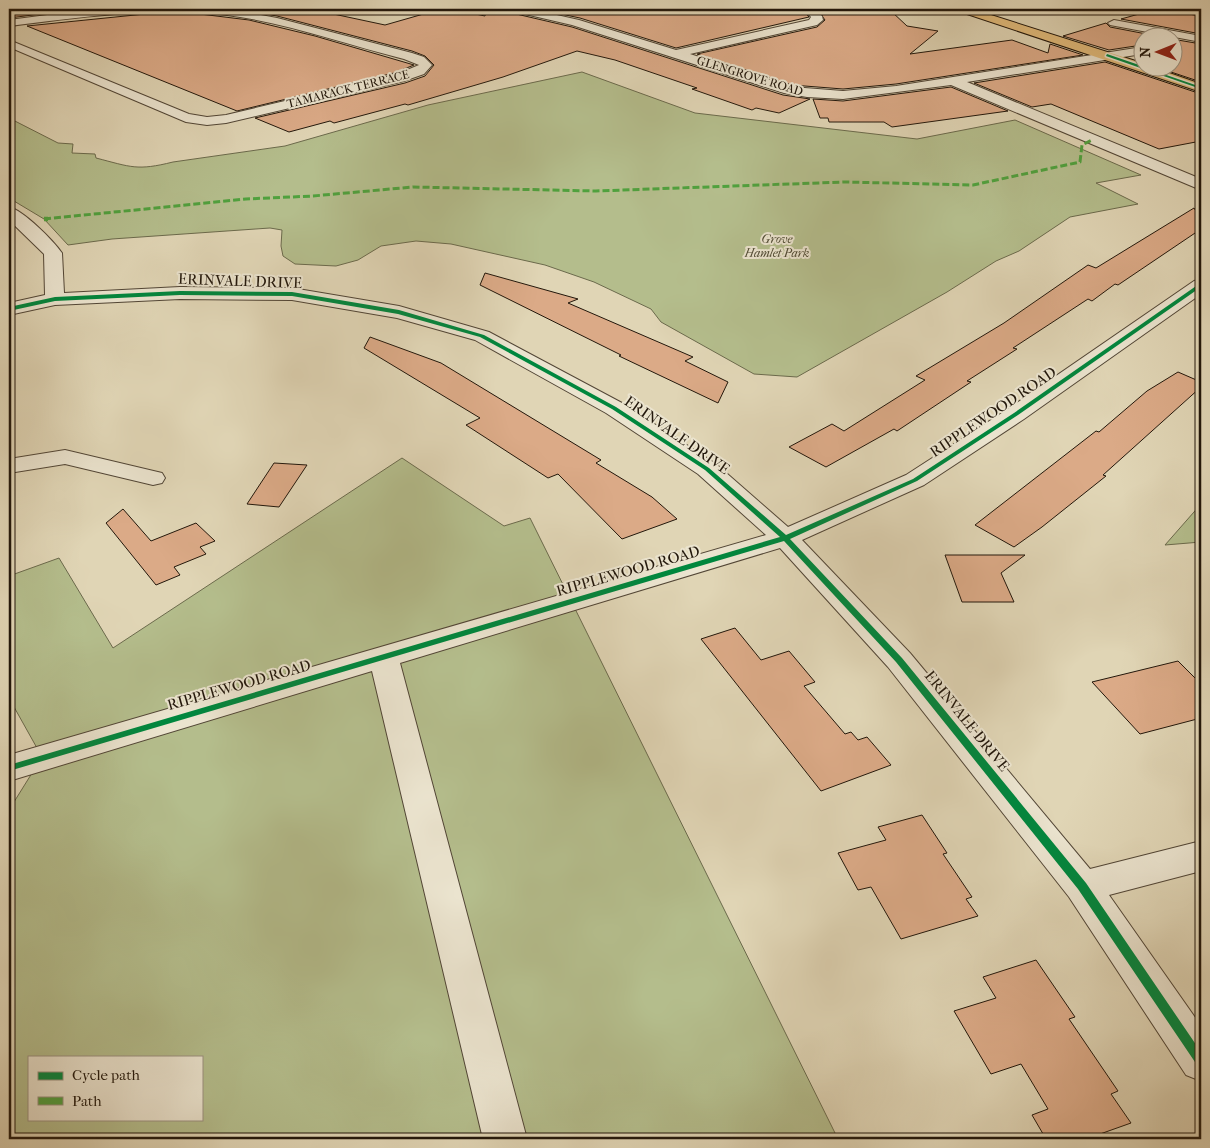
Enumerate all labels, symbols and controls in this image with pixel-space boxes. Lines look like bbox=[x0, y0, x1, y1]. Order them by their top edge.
north arrow bbox=[1132, 28, 1182, 78]
text: N bbox=[1137, 46, 1154, 58]
street label: GLENGROVE ROAD bbox=[695, 53, 805, 99]
street label: TAMARACK TERRACE bbox=[285, 67, 411, 111]
park label: Grove Hamlet Park bbox=[744, 232, 809, 260]
street label: ERINVALE DRIVE bbox=[178, 270, 302, 292]
street label: RIPPLEWOOD ROAD bbox=[926, 363, 1060, 461]
street label: ERINVALE DRIVE bbox=[621, 392, 733, 478]
street label: RIPPLEWOOD ROAD bbox=[554, 542, 702, 600]
street label: RIPPLEWOOD ROAD bbox=[165, 656, 313, 714]
street label: ERINVALE DRIVE bbox=[921, 667, 1013, 775]
legend bbox=[28, 1056, 202, 1120]
text: Cycle path bbox=[72, 1066, 140, 1084]
text: Path bbox=[72, 1092, 102, 1110]

